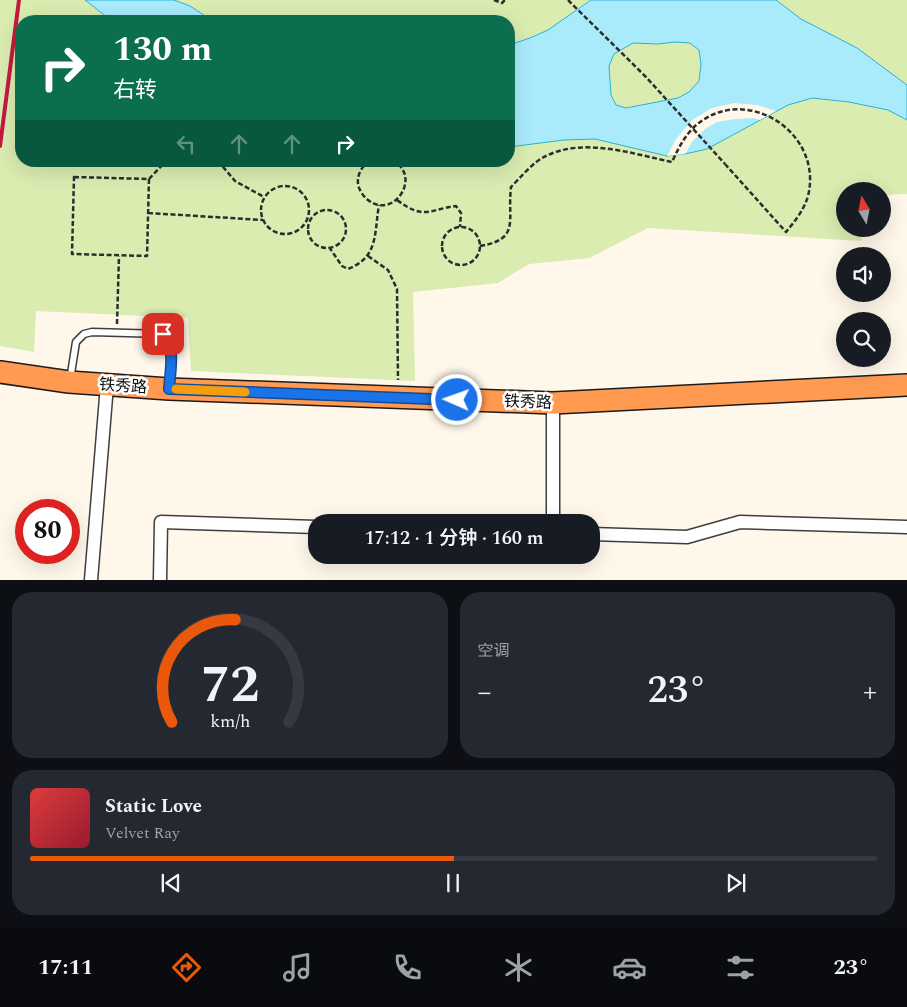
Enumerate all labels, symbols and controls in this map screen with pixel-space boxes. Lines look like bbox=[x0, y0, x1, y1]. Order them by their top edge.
text: 130 m bbox=[113, 23, 212, 76]
icon: right bbox=[30, 35, 95, 100]
text: 右转 bbox=[113, 74, 157, 107]
icon: left bbox=[172, 130, 200, 158]
icon: ahead bbox=[225, 130, 253, 158]
icon: ahead bbox=[278, 130, 306, 158]
icon: right bbox=[331, 130, 359, 158]
north arrow bbox=[836, 182, 891, 238]
map controls bbox=[836, 182, 891, 367]
button: sound bbox=[836, 247, 891, 302]
button: search bbox=[836, 312, 891, 367]
pin bbox=[142, 313, 184, 355]
icon: arrive bbox=[149, 320, 177, 348]
street label: 铁秀路 bbox=[98, 372, 148, 400]
position arrow bbox=[430, 373, 482, 425]
street label: 铁秀路 bbox=[504, 389, 552, 415]
speed limit sign: 80 bbox=[15, 499, 80, 564]
text: 17:12 · 1 分钟 · 160 m bbox=[364, 524, 544, 553]
text: 空调 bbox=[478, 639, 510, 663]
text: 72 bbox=[201, 646, 259, 725]
text: 23° bbox=[647, 662, 707, 720]
text: − bbox=[478, 671, 492, 714]
text: + bbox=[863, 671, 877, 714]
text: km/h bbox=[210, 708, 250, 735]
text: Static Love bbox=[105, 792, 202, 821]
text: Velvet Ray bbox=[105, 821, 180, 845]
icon: previous bbox=[157, 869, 185, 897]
icon: pause bbox=[439, 869, 467, 897]
icon: next bbox=[722, 869, 750, 897]
icon: directions bbox=[169, 950, 204, 985]
icon: music bbox=[280, 950, 315, 985]
icon: phone bbox=[390, 950, 425, 985]
icon: climate bbox=[501, 950, 536, 985]
icon: car bbox=[612, 950, 647, 985]
icon: filters bbox=[723, 950, 758, 985]
text: 17:11 bbox=[38, 951, 93, 984]
text: 23° bbox=[833, 951, 869, 984]

